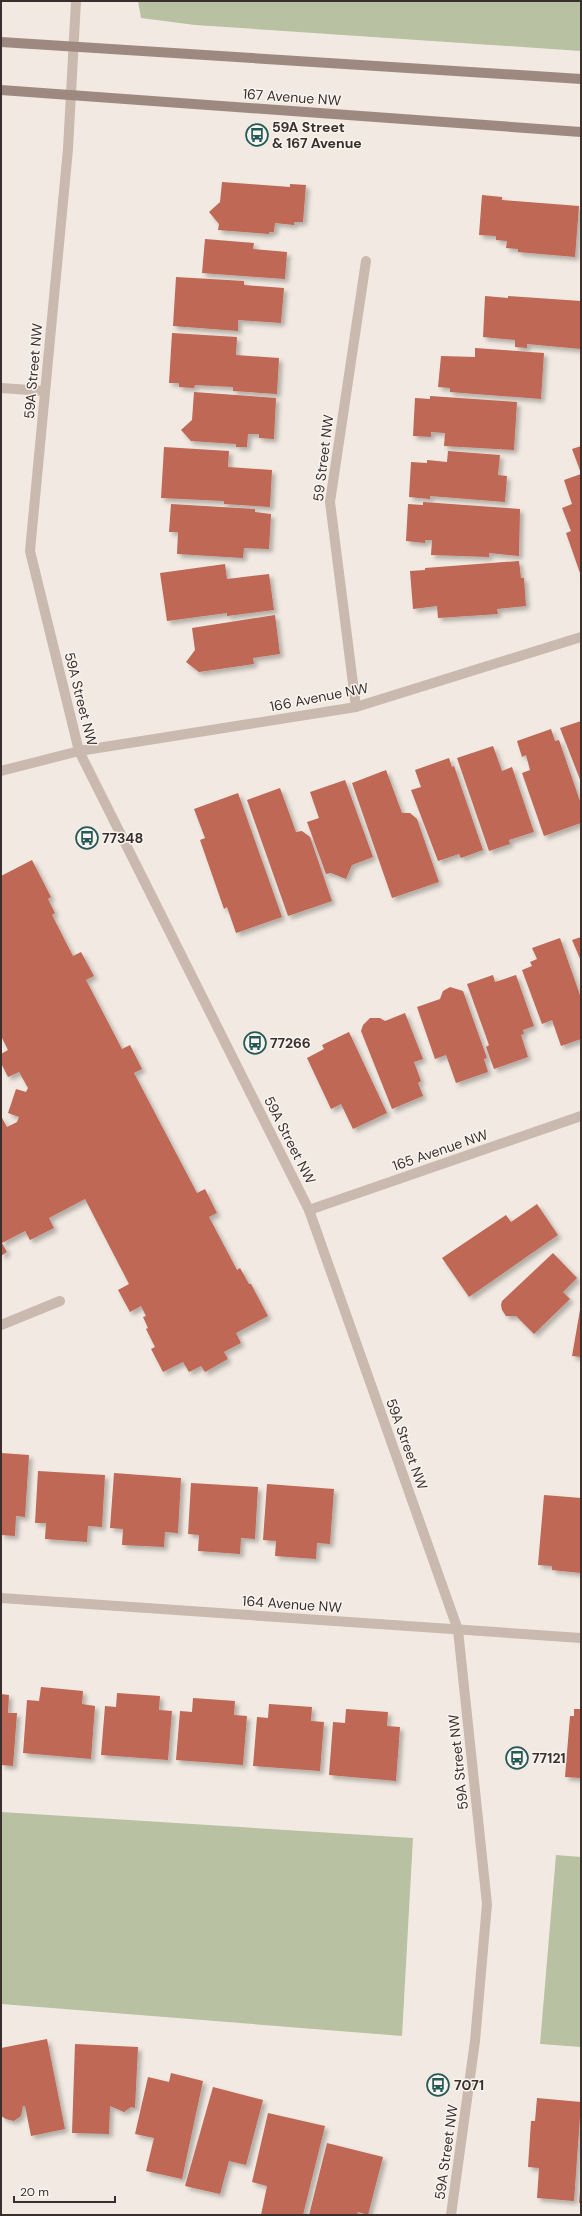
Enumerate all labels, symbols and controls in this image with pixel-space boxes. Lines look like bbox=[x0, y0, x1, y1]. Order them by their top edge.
street label: 167 Avenue NW bbox=[242, 85, 342, 109]
place label: 59A Street & 167 Avenue bbox=[272, 118, 362, 152]
bus stop icon: 59A Street & 167 Avenue bbox=[244, 122, 270, 148]
street label: 59A Street NW bbox=[20, 322, 46, 420]
street label: 59 Street NW bbox=[309, 413, 337, 502]
street label: 59A Street NW bbox=[61, 650, 101, 748]
street label: 166 Avenue NW bbox=[268, 679, 370, 715]
bus stop icon: 77348 bbox=[74, 825, 100, 851]
place label: 77348 bbox=[102, 829, 143, 847]
bus stop icon: 77266 bbox=[242, 1030, 268, 1056]
place label: 77266 bbox=[270, 1034, 311, 1052]
street label: 59A Street NW bbox=[260, 1093, 320, 1187]
street label: 165 Avenue NW bbox=[390, 1125, 490, 1175]
street label: 59A Street NW bbox=[382, 1396, 432, 1493]
street label: 164 Avenue NW bbox=[242, 1592, 343, 1616]
street label: 59A Street NW bbox=[444, 1713, 472, 1811]
bus stop icon: 77121 bbox=[504, 1745, 530, 1771]
place label: 77121 bbox=[532, 1749, 566, 1767]
bus stop icon: 7071 bbox=[425, 2072, 451, 2098]
place label: 7071 bbox=[454, 2076, 484, 2094]
street label: 59A Street NW bbox=[430, 2103, 462, 2201]
scale bar bbox=[14, 2178, 115, 2204]
text: 20 m bbox=[20, 2184, 49, 2200]

